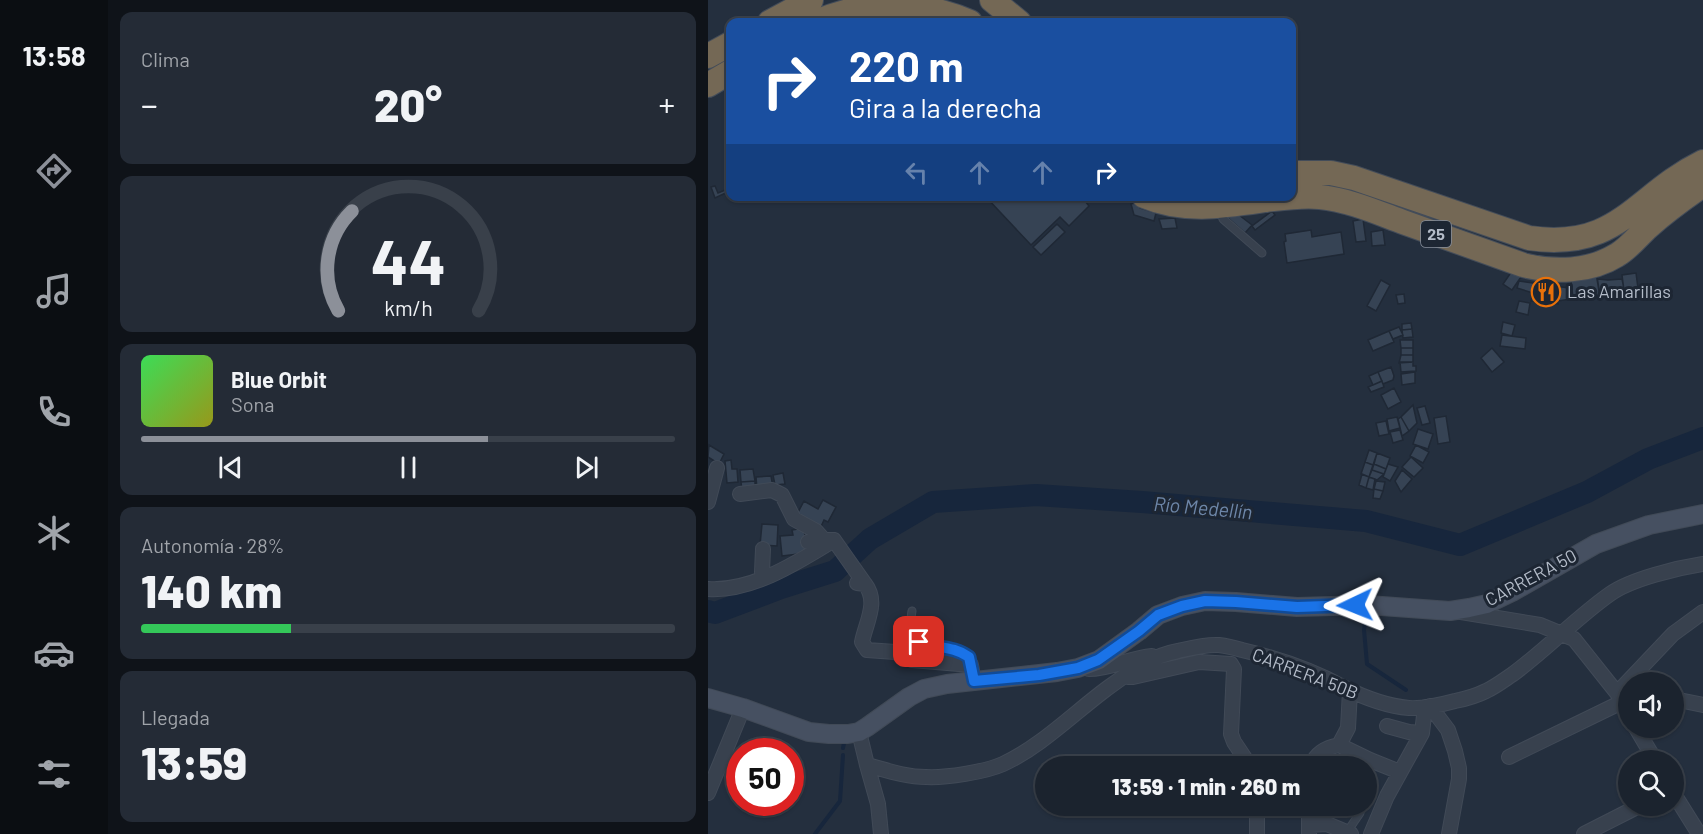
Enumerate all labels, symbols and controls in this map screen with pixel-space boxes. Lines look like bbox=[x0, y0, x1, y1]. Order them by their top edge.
text: 13:58 bbox=[22, 39, 86, 71]
text: 220 m bbox=[849, 40, 963, 90]
icon: right bbox=[750, 42, 828, 120]
text: Clima bbox=[141, 47, 190, 71]
text: 20° bbox=[374, 77, 442, 131]
text: − bbox=[141, 84, 158, 124]
text: + bbox=[659, 84, 675, 124]
text: Gira a la derecha bbox=[849, 91, 1042, 123]
icon: directions bbox=[33, 150, 75, 192]
icon: left bbox=[900, 156, 933, 189]
icon: ahead bbox=[963, 156, 996, 189]
icon: ahead bbox=[1026, 156, 1059, 189]
icon: right bbox=[1089, 156, 1122, 189]
road number: 25 bbox=[1421, 221, 1451, 247]
text: 44 bbox=[370, 223, 446, 297]
icon: music bbox=[33, 270, 75, 312]
restaurant icon: Las Amarillas bbox=[1530, 276, 1562, 308]
place label: Las Amarillas bbox=[1567, 280, 1671, 302]
text: km/h bbox=[384, 295, 432, 320]
text: Blue Orbit bbox=[231, 366, 327, 392]
icon: phone bbox=[33, 391, 75, 433]
text: Sona bbox=[231, 392, 275, 416]
icon: previous bbox=[214, 451, 247, 484]
icon: pause bbox=[392, 451, 425, 484]
icon: next bbox=[570, 451, 603, 484]
water label: Río Medellín bbox=[1153, 491, 1253, 523]
icon: climate bbox=[33, 512, 75, 554]
text: Autonomía · 28% bbox=[141, 533, 285, 557]
street label: CARRERA 50 bbox=[1481, 544, 1580, 610]
text: 140 km bbox=[141, 563, 282, 617]
position arrow bbox=[1323, 573, 1387, 637]
pin bbox=[893, 616, 944, 667]
icon: arrive bbox=[902, 625, 935, 658]
icon: car bbox=[33, 632, 75, 674]
street label: CARRERA 50B bbox=[1249, 643, 1361, 703]
map controls bbox=[1618, 672, 1684, 816]
button: sound bbox=[1618, 672, 1684, 738]
text: Llegada bbox=[141, 705, 210, 729]
text: 13:59 bbox=[141, 735, 247, 789]
speed limit sign: 50 bbox=[726, 738, 804, 816]
button: search bbox=[1618, 750, 1684, 816]
icon: filters bbox=[33, 753, 75, 795]
text: 13:59 · 1 min · 260 m bbox=[1112, 773, 1300, 799]

